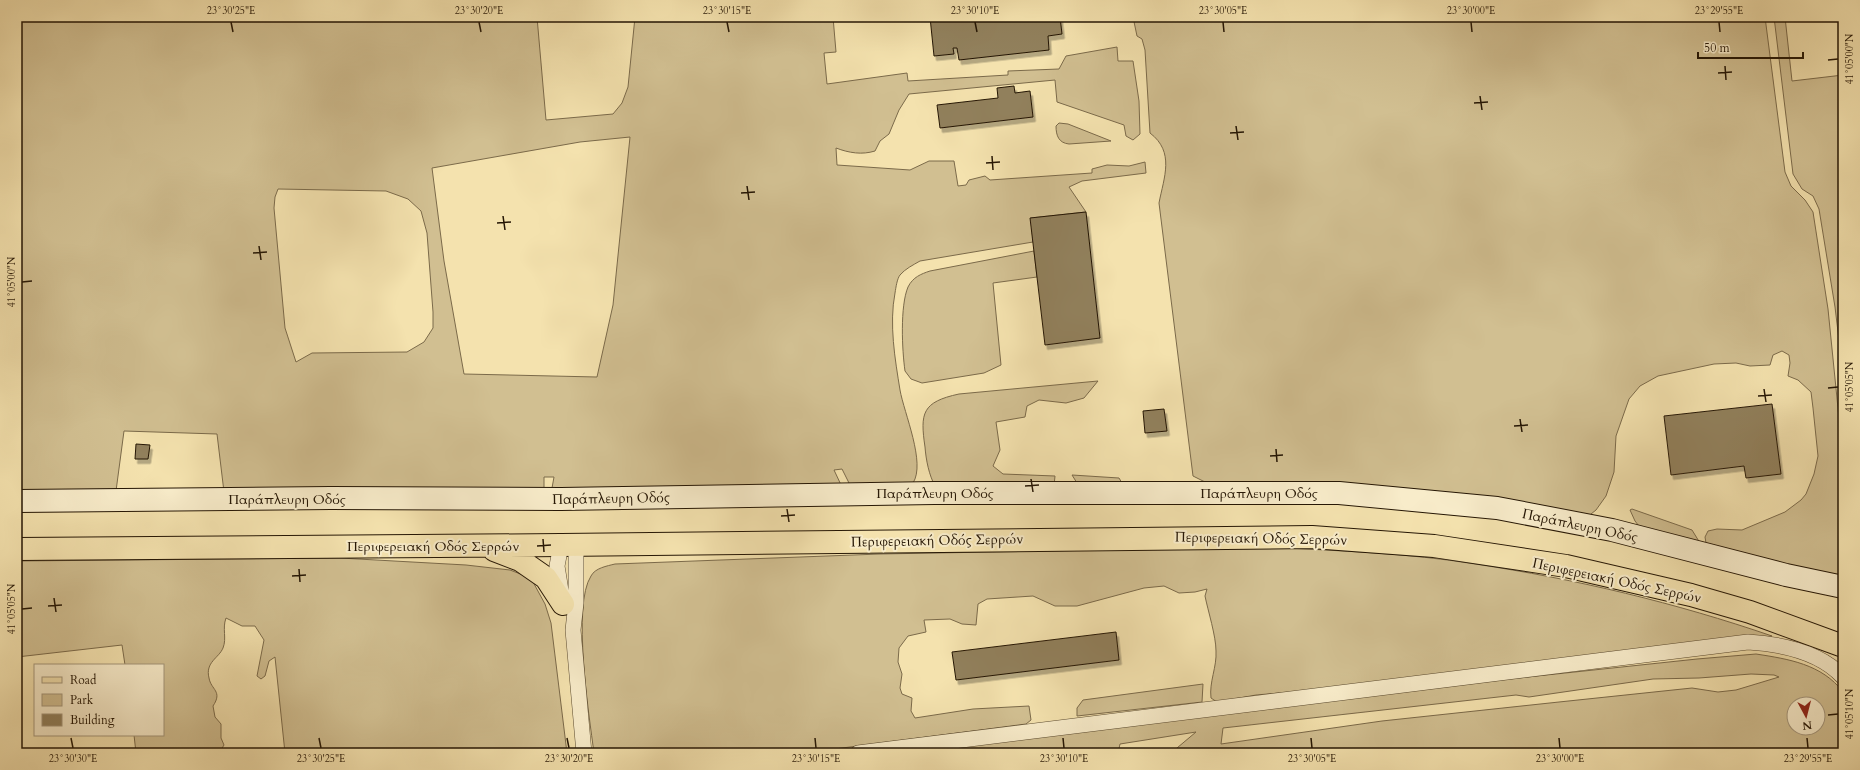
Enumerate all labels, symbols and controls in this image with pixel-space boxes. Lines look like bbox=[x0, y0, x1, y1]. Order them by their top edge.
text: 23°30'25"E bbox=[207, 4, 255, 18]
text: 23°30'20"E bbox=[455, 4, 503, 18]
text: 23°30'15"E bbox=[703, 4, 751, 18]
text: 23°30'10"E bbox=[951, 4, 999, 18]
text: 23°30'05"E bbox=[1199, 4, 1247, 18]
text: 23°30'00"E bbox=[1447, 4, 1495, 18]
text: 23°29'55"E bbox=[1695, 4, 1743, 18]
text: 41°05'00"N bbox=[1843, 33, 1857, 84]
scale bar bbox=[1698, 34, 1803, 60]
text: 50 m bbox=[1704, 40, 1731, 56]
text: 41°05'00"N bbox=[5, 256, 19, 307]
text: 41°05'05"N bbox=[1843, 361, 1857, 412]
street label: Παράπλευρη Οδός bbox=[876, 484, 994, 503]
street label: Παράπλευρη Οδός bbox=[1200, 484, 1318, 503]
street label: Παράπλευρη Οδός bbox=[552, 488, 670, 509]
street label: Παράπλευρη Οδός bbox=[228, 490, 346, 509]
street label: Παράπλευρη Οδός bbox=[1520, 504, 1639, 547]
street label: Περιφερειακή Οδός Σερρών bbox=[1175, 527, 1347, 550]
street label: Περιφερειακή Οδός Σερρών bbox=[851, 529, 1023, 552]
street label: Περιφερειακή Οδός Σερρών bbox=[347, 537, 519, 556]
street label: Περιφερειακή Οδός Σερρών bbox=[1531, 553, 1703, 608]
text: 41°05'05"N bbox=[5, 583, 19, 634]
legend bbox=[34, 664, 164, 736]
text: Road bbox=[70, 672, 97, 688]
text: 41°05'10"N bbox=[1843, 688, 1857, 739]
text: Park bbox=[70, 692, 94, 708]
north arrow bbox=[1786, 696, 1826, 736]
text: Building bbox=[70, 712, 115, 728]
text: N bbox=[1801, 717, 1813, 734]
text: 23°30'30"E bbox=[49, 752, 97, 766]
text: 23°30'25"E bbox=[297, 752, 345, 766]
text: 23°30'20"E bbox=[545, 752, 593, 766]
text: 23°30'15"E bbox=[792, 752, 840, 766]
text: 23°30'10"E bbox=[1040, 752, 1088, 766]
text: 23°30'05"E bbox=[1288, 752, 1336, 766]
text: 23°30'00"E bbox=[1536, 752, 1584, 766]
text: 23°29'55"E bbox=[1784, 752, 1832, 766]

